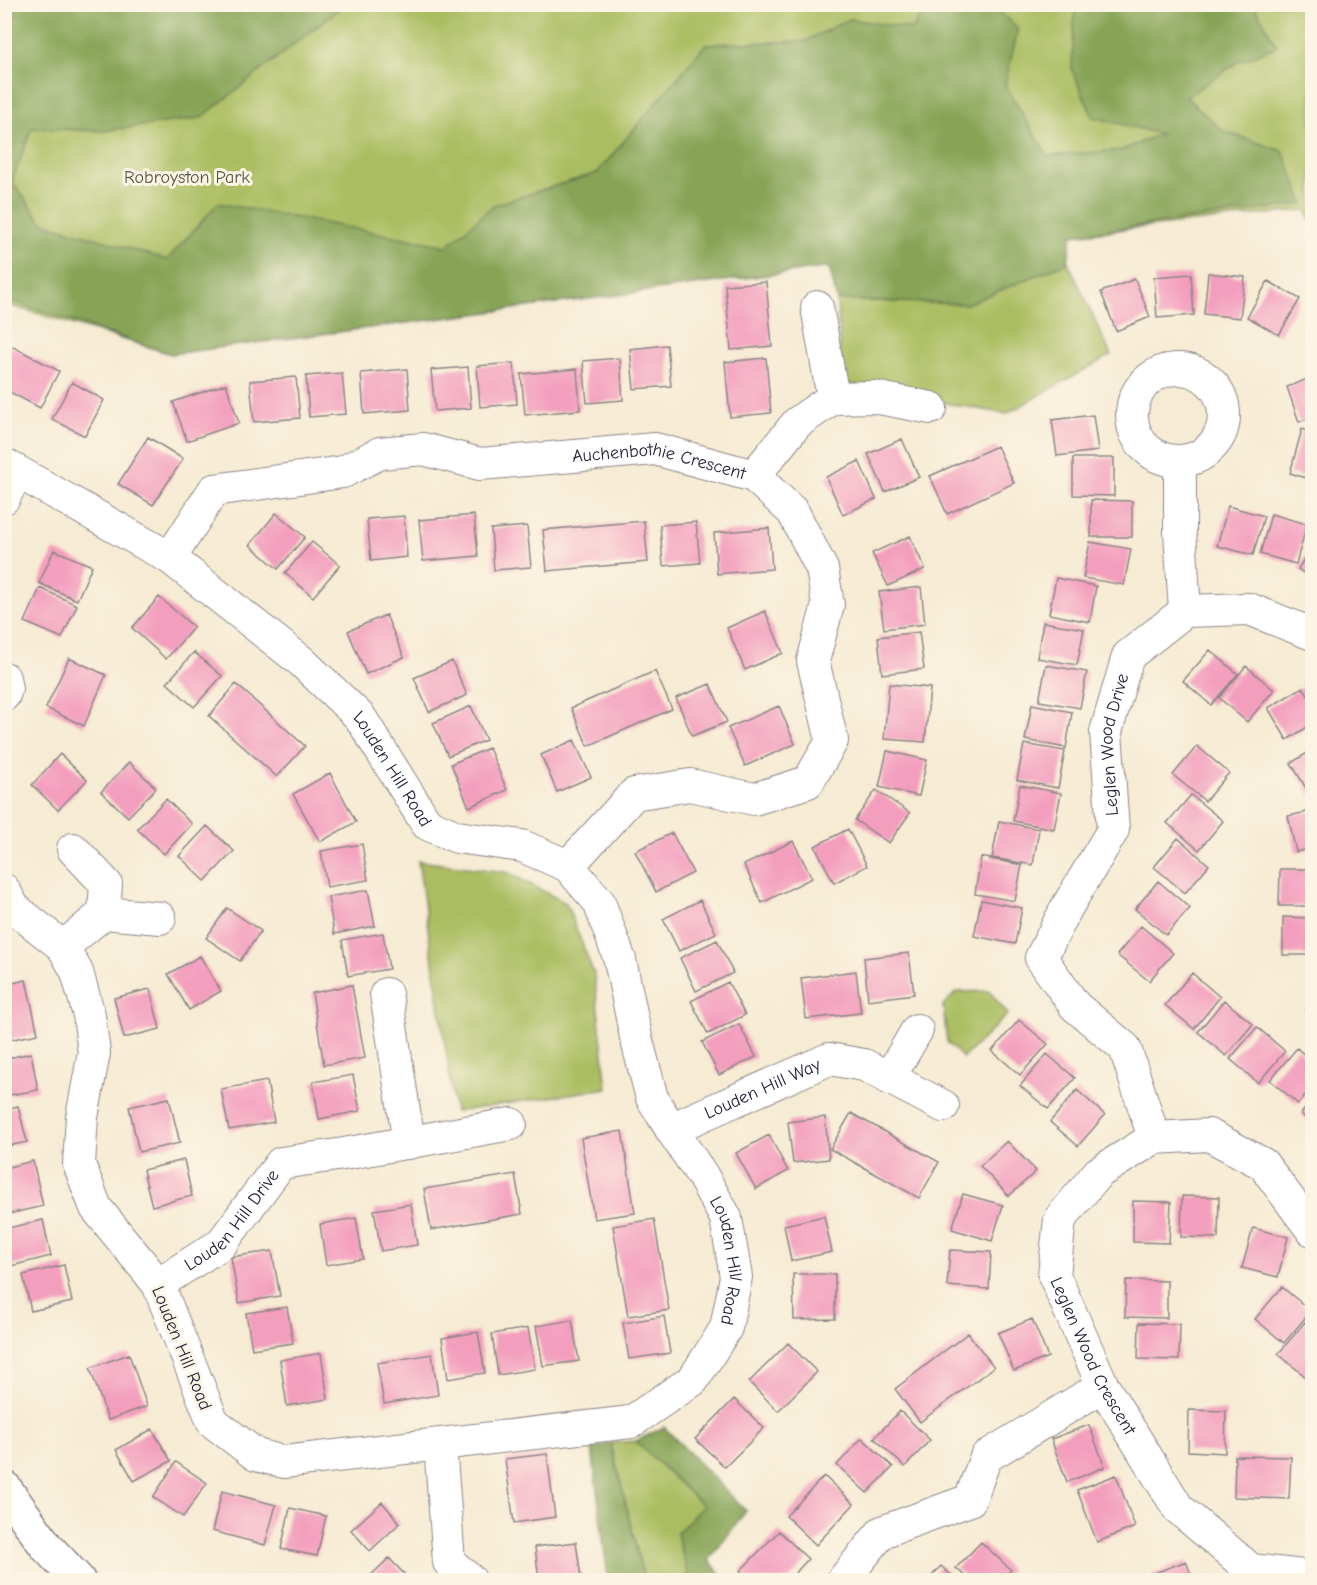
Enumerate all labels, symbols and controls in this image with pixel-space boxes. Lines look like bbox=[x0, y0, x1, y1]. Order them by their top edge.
park label: Robroyston Park bbox=[124, 167, 250, 188]
street label: Auchenbothie Crescent bbox=[571, 439, 749, 485]
street label: Leglen Wood Drive bbox=[1095, 671, 1133, 817]
street label: Louden Hill Road bbox=[349, 707, 436, 831]
street label: Louden Hill Way bbox=[701, 1054, 825, 1124]
street label: Louden Hill Drive bbox=[181, 1166, 284, 1276]
street label: Louden Hill Road bbox=[705, 1193, 746, 1327]
street label: Leglen Wood Crescent bbox=[1045, 1274, 1141, 1439]
street label: Louden Hill Road bbox=[147, 1283, 216, 1413]

